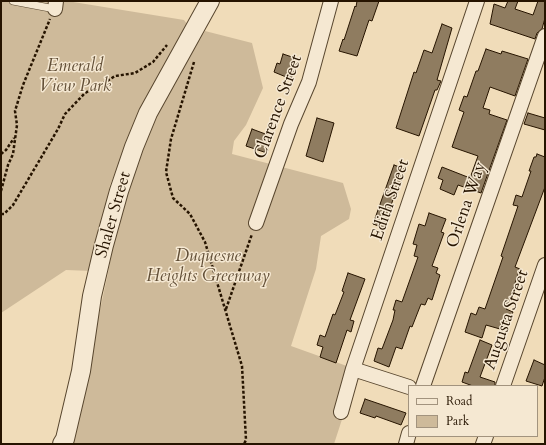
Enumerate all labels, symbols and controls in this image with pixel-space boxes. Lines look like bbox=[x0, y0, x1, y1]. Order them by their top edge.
street label: Clarence Street bbox=[251, 52, 307, 162]
park label: Emerald View Park bbox=[39, 57, 111, 97]
street label: Edith Street bbox=[368, 157, 414, 243]
street label: Orlena Way bbox=[443, 159, 491, 251]
street label: Shaler Street bbox=[92, 169, 136, 261]
park label: Duquesne Heights Greenway bbox=[146, 247, 270, 287]
street label: Augusta Street bbox=[480, 267, 534, 373]
legend bbox=[408, 385, 538, 437]
text: Road bbox=[446, 393, 472, 409]
text: Park bbox=[446, 413, 469, 429]

